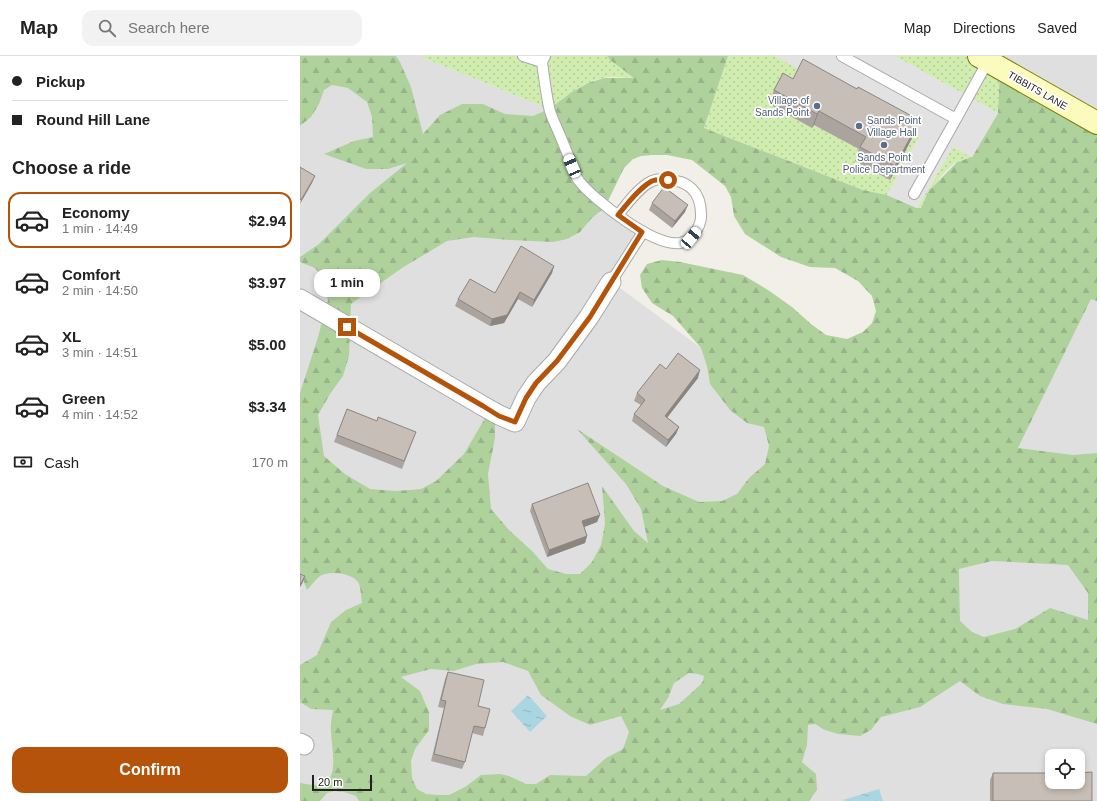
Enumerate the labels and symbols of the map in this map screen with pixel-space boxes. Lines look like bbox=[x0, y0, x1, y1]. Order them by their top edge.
street label: TIBBITS LANE bbox=[1006, 69, 1070, 112]
place label: Village of Sands Point bbox=[755, 95, 809, 118]
marker: Village of Sands Point bbox=[812, 101, 822, 111]
place label: Sands Point Village Hall bbox=[867, 115, 921, 138]
marker: Sands Point Village Hall bbox=[854, 121, 864, 131]
marker: Sands Point Police Department bbox=[879, 140, 889, 150]
place label: Sands Point Police Department bbox=[843, 152, 925, 175]
car bbox=[562, 153, 582, 179]
route start bbox=[659, 171, 677, 189]
car bbox=[679, 225, 703, 251]
callout: 1 min bbox=[314, 269, 380, 297]
route end bbox=[338, 318, 356, 336]
scale bar bbox=[312, 773, 372, 792]

